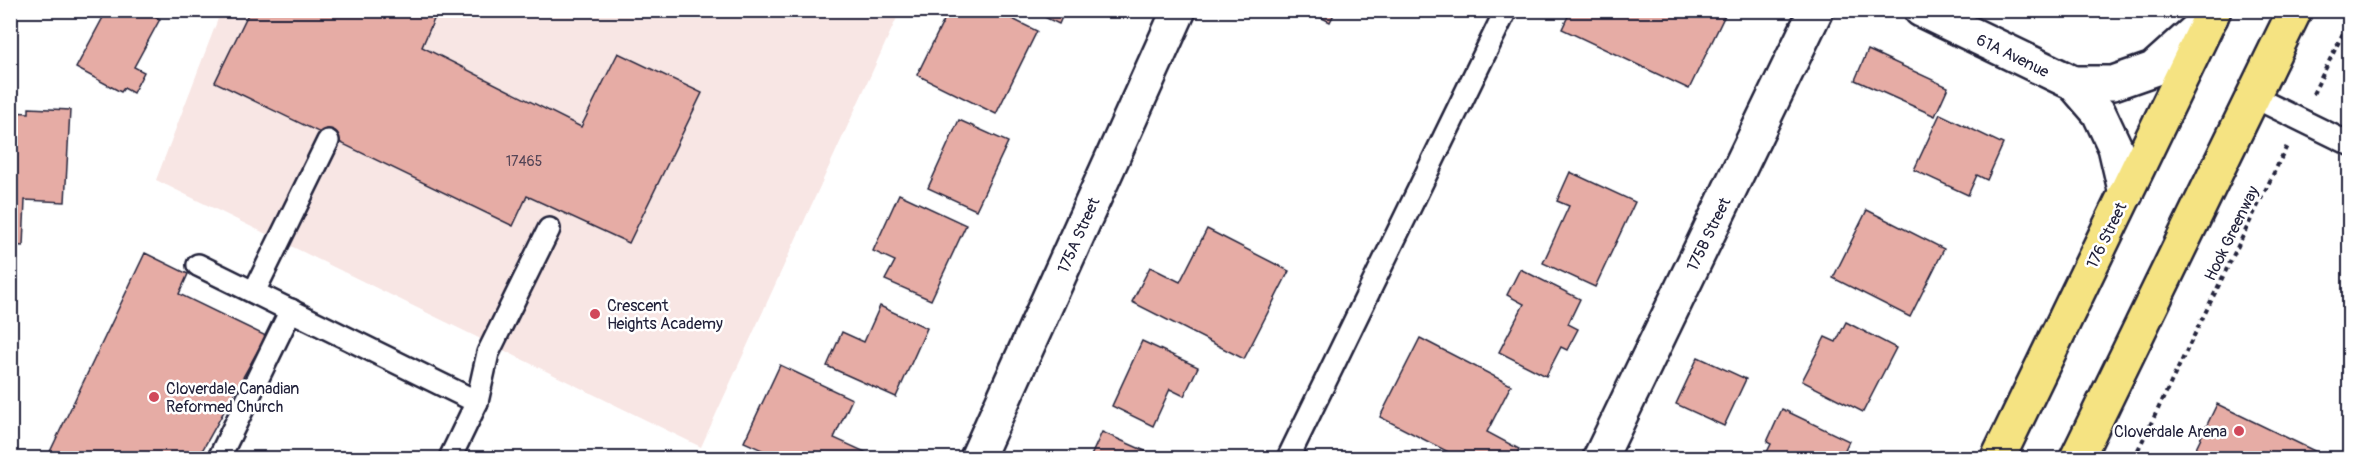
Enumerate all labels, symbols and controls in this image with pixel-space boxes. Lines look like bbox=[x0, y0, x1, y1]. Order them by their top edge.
street label: 61A Avenue bbox=[1973, 30, 2052, 82]
house number: 17465 bbox=[506, 153, 542, 170]
street label: Hook Greenway bbox=[2200, 183, 2264, 284]
street label: 175A Street bbox=[1053, 194, 1105, 276]
street label: 175B Street bbox=[1683, 194, 1736, 274]
street label: 176 Street bbox=[2082, 199, 2132, 272]
place label: Crescent Heights Academy bbox=[607, 296, 723, 334]
marker: Crescent Heights Academy bbox=[588, 307, 602, 321]
place label: Cloverdale Canadian Reformed Church bbox=[166, 379, 299, 417]
marker: Cloverdale Canadian Reformed Church bbox=[147, 390, 161, 404]
place label: Cloverdale Arena bbox=[2114, 422, 2227, 442]
marker: Cloverdale Arena bbox=[2232, 424, 2246, 438]

